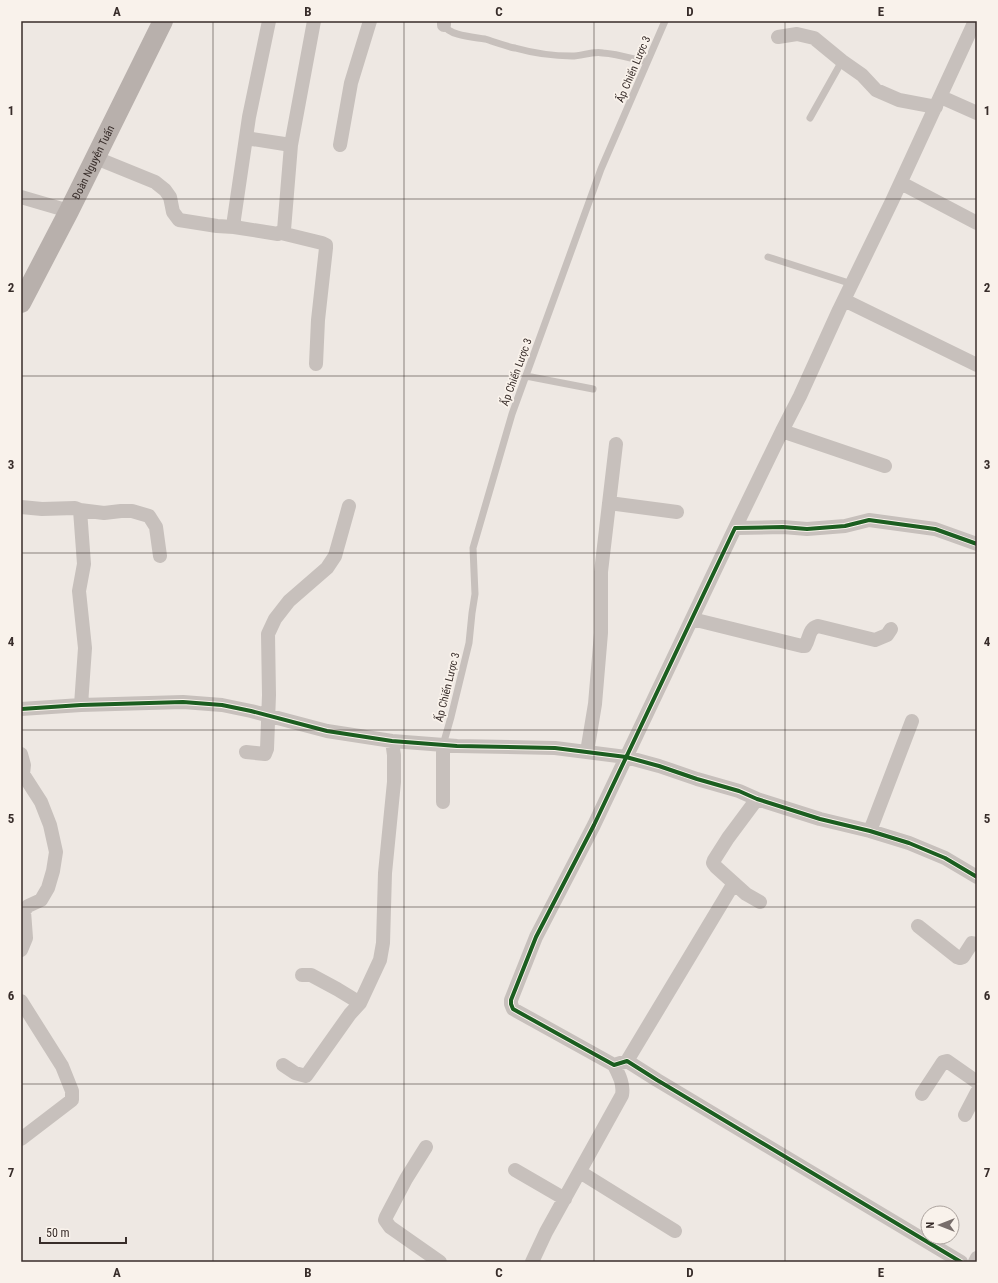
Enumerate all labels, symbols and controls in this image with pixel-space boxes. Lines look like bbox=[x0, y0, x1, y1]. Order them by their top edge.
text: A bbox=[113, 4, 121, 19]
text: B bbox=[304, 4, 312, 19]
text: C bbox=[495, 4, 503, 19]
text: D bbox=[686, 4, 694, 19]
text: E bbox=[878, 4, 885, 19]
street label: Ấp Chiến Lược 3 bbox=[612, 33, 653, 104]
text: 1 bbox=[8, 103, 14, 118]
text: 1 bbox=[984, 103, 990, 118]
street label: Đoàn Nguyễn Tuấn bbox=[70, 123, 117, 202]
text: 2 bbox=[8, 280, 15, 295]
text: 2 bbox=[984, 280, 991, 295]
street label: Ấp Chiến Lược 3 bbox=[496, 336, 535, 408]
text: 3 bbox=[8, 457, 14, 472]
text: 3 bbox=[984, 457, 990, 472]
text: 4 bbox=[8, 634, 15, 649]
text: 4 bbox=[984, 634, 991, 649]
street label: Ấp Chiến Lược 3 bbox=[431, 651, 462, 723]
text: 5 bbox=[8, 811, 15, 826]
text: 5 bbox=[984, 811, 991, 826]
text: 6 bbox=[8, 988, 15, 1003]
text: 6 bbox=[984, 988, 991, 1003]
text: 7 bbox=[8, 1165, 15, 1180]
text: 7 bbox=[984, 1165, 991, 1180]
north arrow bbox=[920, 1205, 960, 1245]
scale bar bbox=[40, 1219, 126, 1245]
text: N bbox=[924, 1221, 937, 1228]
text: 50 m bbox=[46, 1226, 70, 1240]
text: A bbox=[113, 1265, 121, 1280]
text: B bbox=[304, 1265, 312, 1280]
text: C bbox=[495, 1265, 503, 1280]
text: D bbox=[686, 1265, 694, 1280]
text: E bbox=[878, 1265, 885, 1280]

